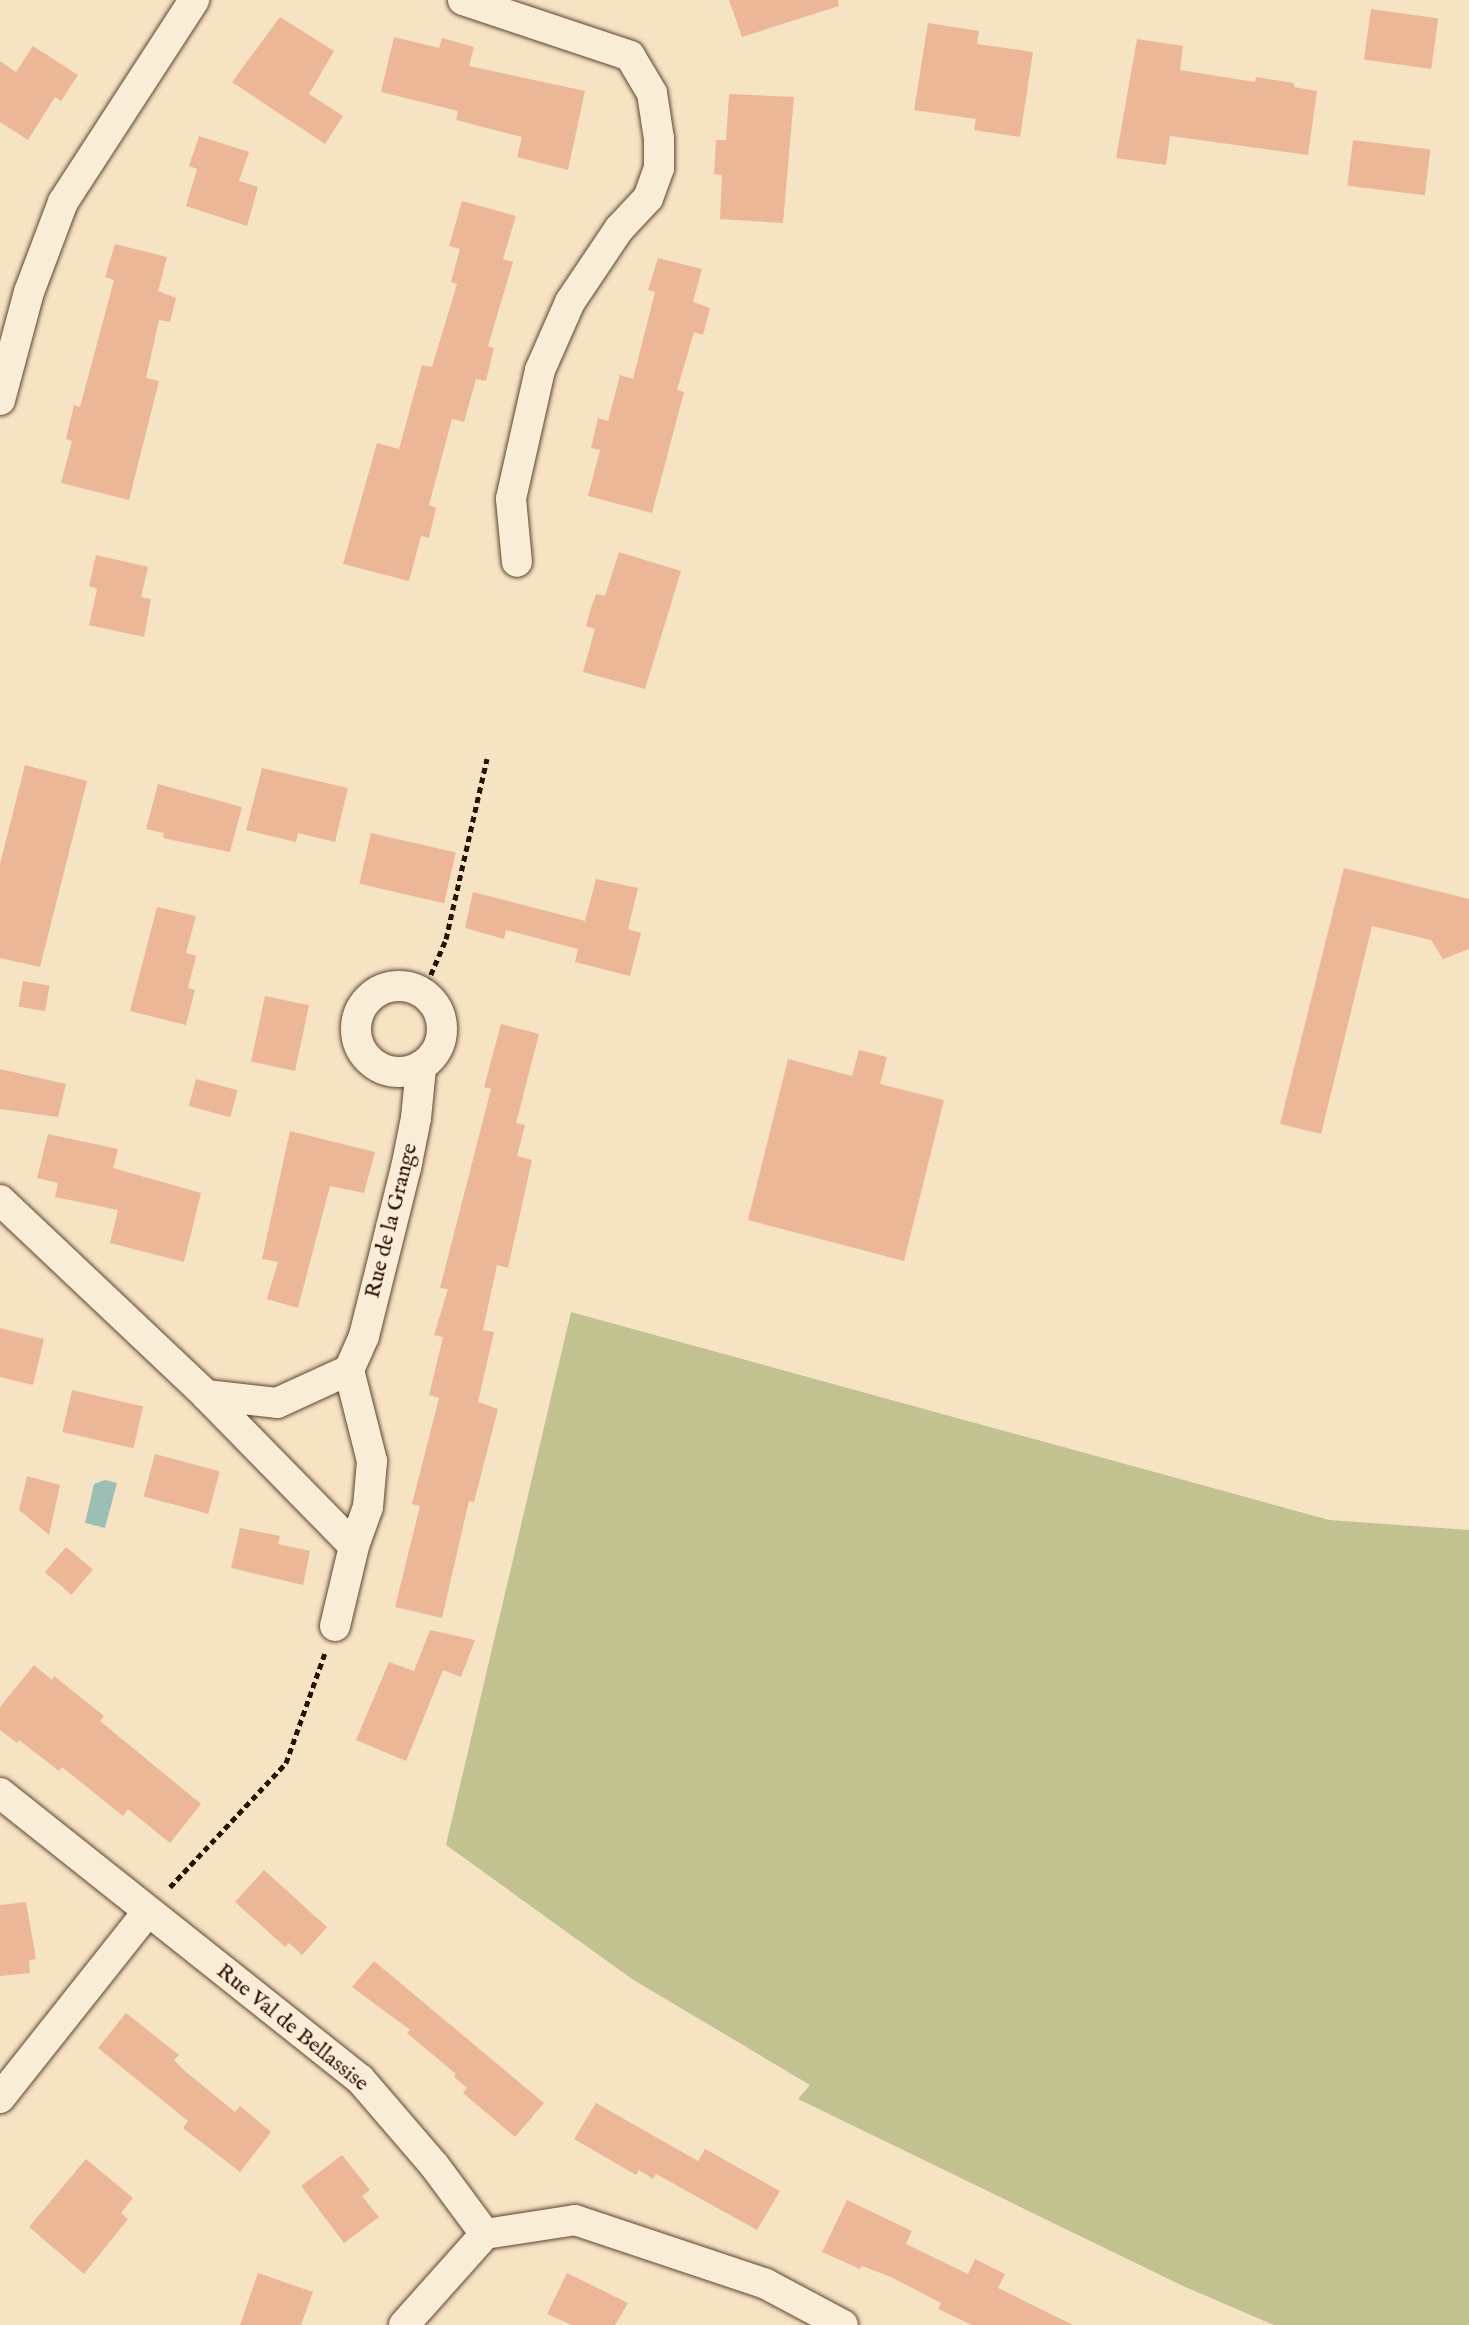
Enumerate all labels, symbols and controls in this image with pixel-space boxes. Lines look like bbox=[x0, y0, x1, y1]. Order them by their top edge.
street label: Rue de la Grange bbox=[360, 1141, 424, 1301]
street label: Rue Val de Bellassise bbox=[211, 1958, 373, 2098]

